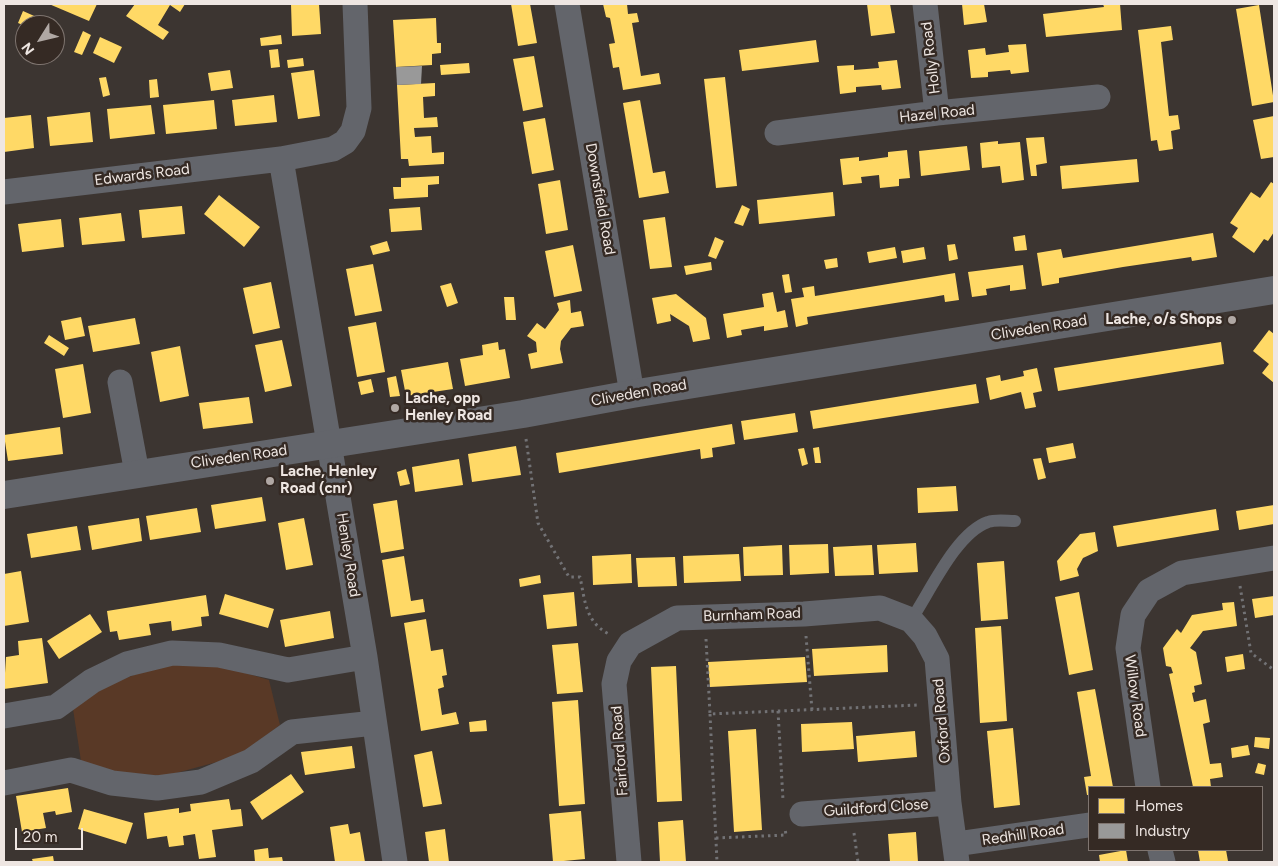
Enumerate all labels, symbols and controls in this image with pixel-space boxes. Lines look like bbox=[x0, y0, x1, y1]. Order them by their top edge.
north arrow bbox=[15, 15, 65, 65]
street label: Holly Road bbox=[918, 21, 944, 95]
text: N bbox=[18, 39, 38, 58]
street label: Hazel Road bbox=[898, 101, 976, 127]
street label: Downsfield Road bbox=[581, 142, 619, 256]
street label: Edwards Road bbox=[93, 160, 191, 190]
place label: Lache, o/s Shops bbox=[1105, 311, 1222, 329]
street label: Cliveden Road bbox=[990, 312, 1088, 344]
marker: Lache, o/s Shops bbox=[1226, 314, 1238, 326]
street label: Cliveden Road bbox=[590, 376, 688, 410]
place label: Lache, opp Henley Road bbox=[405, 390, 492, 425]
marker: Lache, opp Henley Road bbox=[389, 402, 401, 414]
street label: Cliveden Road bbox=[190, 441, 288, 473]
place label: Lache, Henley Road (cnr) bbox=[280, 463, 377, 498]
marker: Lache, Henley Road (cnr) bbox=[264, 475, 276, 487]
street label: Henley Road bbox=[332, 511, 364, 599]
street label: Burnham Road bbox=[703, 604, 801, 626]
street label: Willow Road bbox=[1120, 654, 1150, 738]
street label: Oxford Road bbox=[929, 678, 955, 764]
street label: Fairford Road bbox=[608, 705, 632, 797]
legend bbox=[1088, 786, 1263, 851]
street label: Guildford Close bbox=[823, 795, 929, 821]
text: Homes bbox=[1135, 797, 1183, 815]
scale bar bbox=[18, 818, 85, 850]
street label: Redhill Road bbox=[981, 820, 1065, 850]
text: Industry bbox=[1135, 822, 1190, 840]
text: 20 m bbox=[23, 828, 57, 846]

